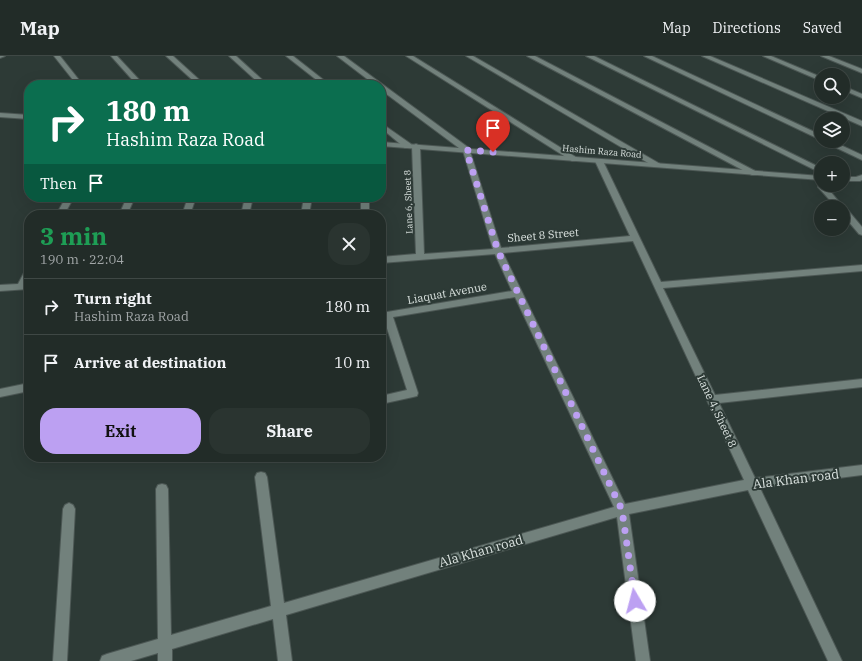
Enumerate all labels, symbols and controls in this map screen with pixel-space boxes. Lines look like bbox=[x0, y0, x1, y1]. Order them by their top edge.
text: Map bbox=[20, 16, 60, 40]
text: Map bbox=[662, 19, 691, 37]
text: Directions bbox=[713, 19, 781, 37]
text: Saved bbox=[803, 19, 842, 37]
map controls bbox=[814, 68, 850, 236]
button: search bbox=[814, 68, 850, 104]
text: 180 m bbox=[106, 92, 190, 129]
icon: right bbox=[40, 96, 92, 148]
pin bbox=[476, 111, 510, 152]
button: layers bbox=[814, 112, 850, 148]
icon: arrive bbox=[482, 117, 504, 139]
text: Hashim Raza Road bbox=[106, 128, 265, 151]
street label: Hashim Raza Road bbox=[562, 142, 643, 160]
button: + bbox=[814, 156, 850, 192]
street label: Lane 6, Sheet 8 bbox=[401, 170, 415, 234]
icon: arrive bbox=[85, 172, 107, 194]
text: Then bbox=[40, 174, 77, 193]
button: − bbox=[814, 200, 850, 236]
text: 3 min bbox=[40, 220, 107, 252]
button: close bbox=[328, 223, 370, 265]
street label: Sheet 8 Street bbox=[507, 225, 579, 245]
text: 190 m · 22:04 bbox=[40, 251, 124, 268]
street label: Liaquat Avenue bbox=[406, 279, 488, 307]
text: Turn right bbox=[74, 289, 152, 308]
icon: right bbox=[40, 296, 62, 318]
text: 180 m bbox=[325, 297, 370, 316]
text: Hashim Raza Road bbox=[74, 308, 189, 325]
icon: arrive bbox=[40, 352, 62, 374]
text: Arrive at destination bbox=[74, 353, 226, 372]
text: 10 m bbox=[334, 353, 370, 372]
street label: Lane 4, Sheet 8 bbox=[694, 373, 740, 449]
button: Exit bbox=[40, 408, 201, 454]
button: Share bbox=[209, 408, 370, 454]
street label: Ala Khan road bbox=[752, 465, 840, 493]
street label: Ala Khan road bbox=[437, 531, 525, 571]
position arrow bbox=[614, 580, 656, 622]

